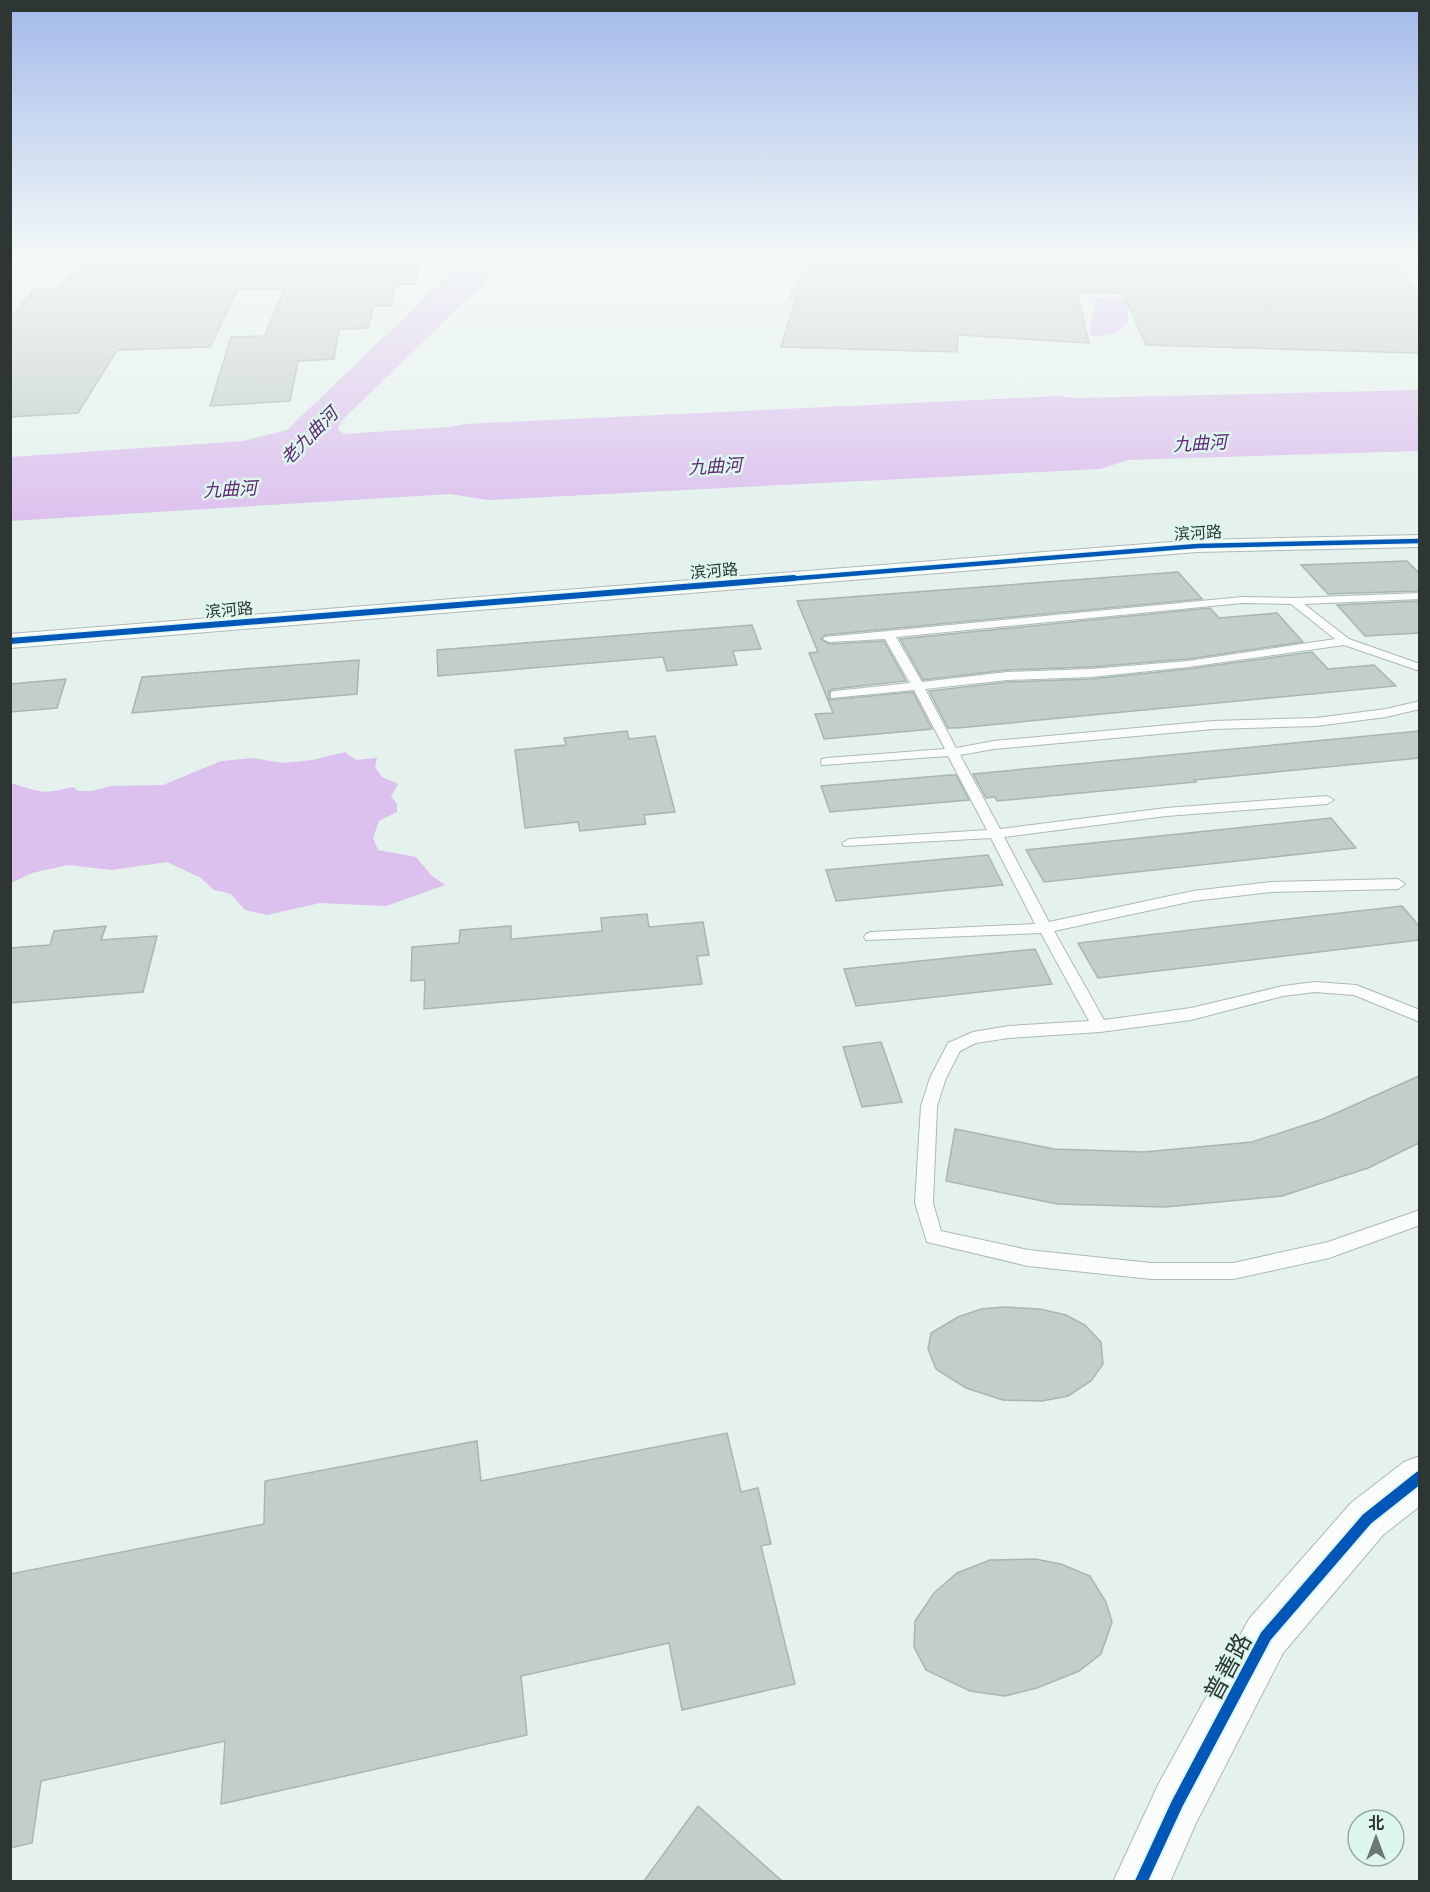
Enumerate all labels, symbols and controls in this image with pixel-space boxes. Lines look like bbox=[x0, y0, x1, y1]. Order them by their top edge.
water label: 老九曲河 bbox=[276, 401, 344, 469]
water label: 九曲河 bbox=[1172, 431, 1231, 455]
water label: 九曲河 bbox=[687, 454, 746, 478]
water label: 九曲河 bbox=[202, 477, 261, 501]
street label: 滨河路 bbox=[1174, 522, 1222, 544]
street label: 滨河路 bbox=[689, 559, 739, 583]
street label: 滨河路 bbox=[204, 598, 254, 622]
street label: 普善路 bbox=[1199, 1629, 1257, 1705]
north arrow bbox=[1346, 1808, 1406, 1868]
text: 北 bbox=[1368, 1814, 1384, 1833]

